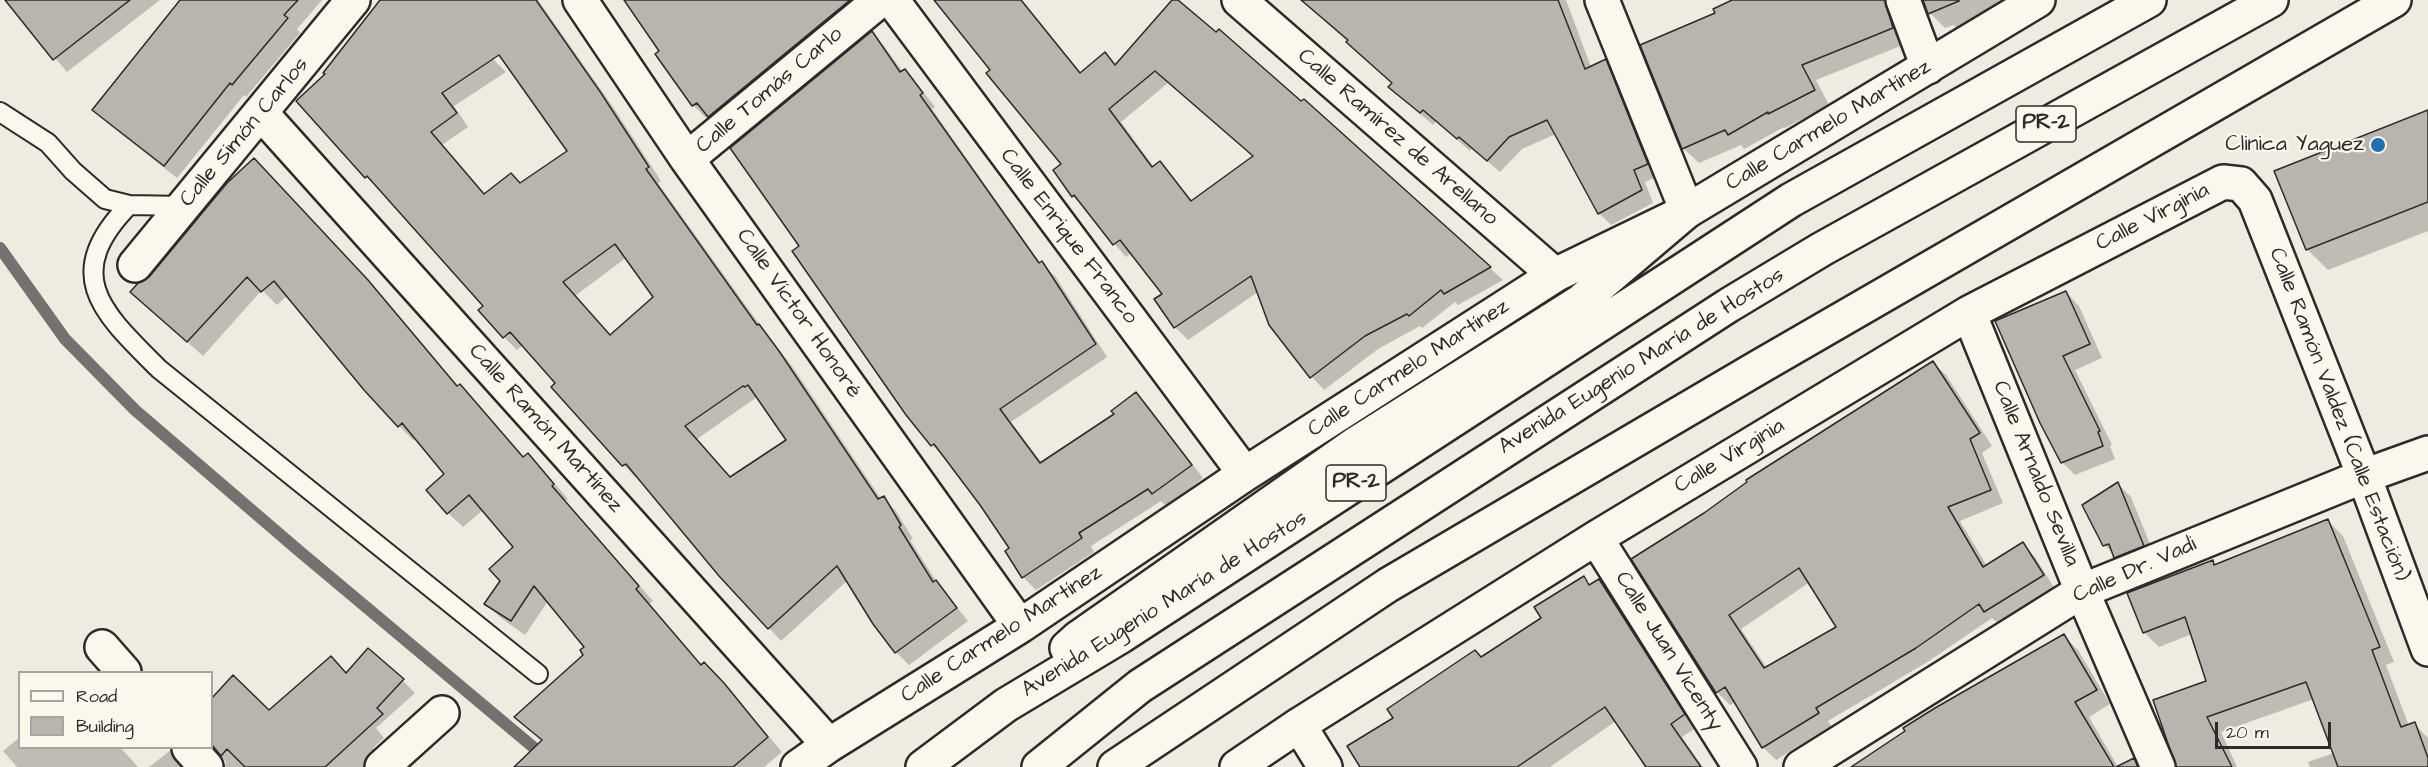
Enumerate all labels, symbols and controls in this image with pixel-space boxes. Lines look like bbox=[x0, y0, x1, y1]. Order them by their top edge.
street label: Calle Tomás Carlo bbox=[691, 22, 849, 160]
street label: Calle Ramírez de Arellano bbox=[1291, 44, 1503, 232]
street label: Calle Simón Carlos bbox=[175, 53, 315, 213]
street label: Calle Carmelo Martínez bbox=[1722, 54, 1936, 198]
road number: PR-2 bbox=[2016, 106, 2076, 142]
place label: Clinica Yaguez bbox=[2225, 132, 2364, 158]
marker: Clinica Yaguez bbox=[2369, 136, 2387, 154]
street label: Calle Enrique Franco bbox=[993, 144, 1143, 330]
street label: Calle Virginia bbox=[2092, 178, 2214, 258]
street label: Calle Víctor Honoré bbox=[730, 224, 866, 404]
street label: Calle Ramón Valdez (Calle Estación) bbox=[2262, 244, 2414, 586]
street label: Avenida Eugenio María de Hostos bbox=[1494, 263, 1790, 461]
street label: Calle Carmelo Martínez bbox=[1303, 294, 1515, 444]
street label: Calle Ramón Martínez bbox=[462, 339, 628, 519]
street label: Calle Arnaldo Sevilla bbox=[1986, 377, 2084, 571]
street label: Calle Virginia bbox=[1670, 414, 1790, 500]
road number: PR-2 bbox=[1326, 465, 1386, 501]
street label: Avenida Eugenio María de Hostos bbox=[1017, 506, 1313, 704]
street label: Calle Dr. Vadi bbox=[2069, 532, 2201, 610]
street label: Calle Carmelo Martínez bbox=[896, 560, 1108, 710]
street label: Calle Juan Vicenty bbox=[1608, 567, 1728, 737]
legend bbox=[18, 671, 213, 749]
text: Road bbox=[76, 684, 117, 709]
scale bar bbox=[2218, 710, 2334, 748]
text: Building bbox=[76, 714, 134, 739]
text: 20 m bbox=[2226, 720, 2269, 745]

